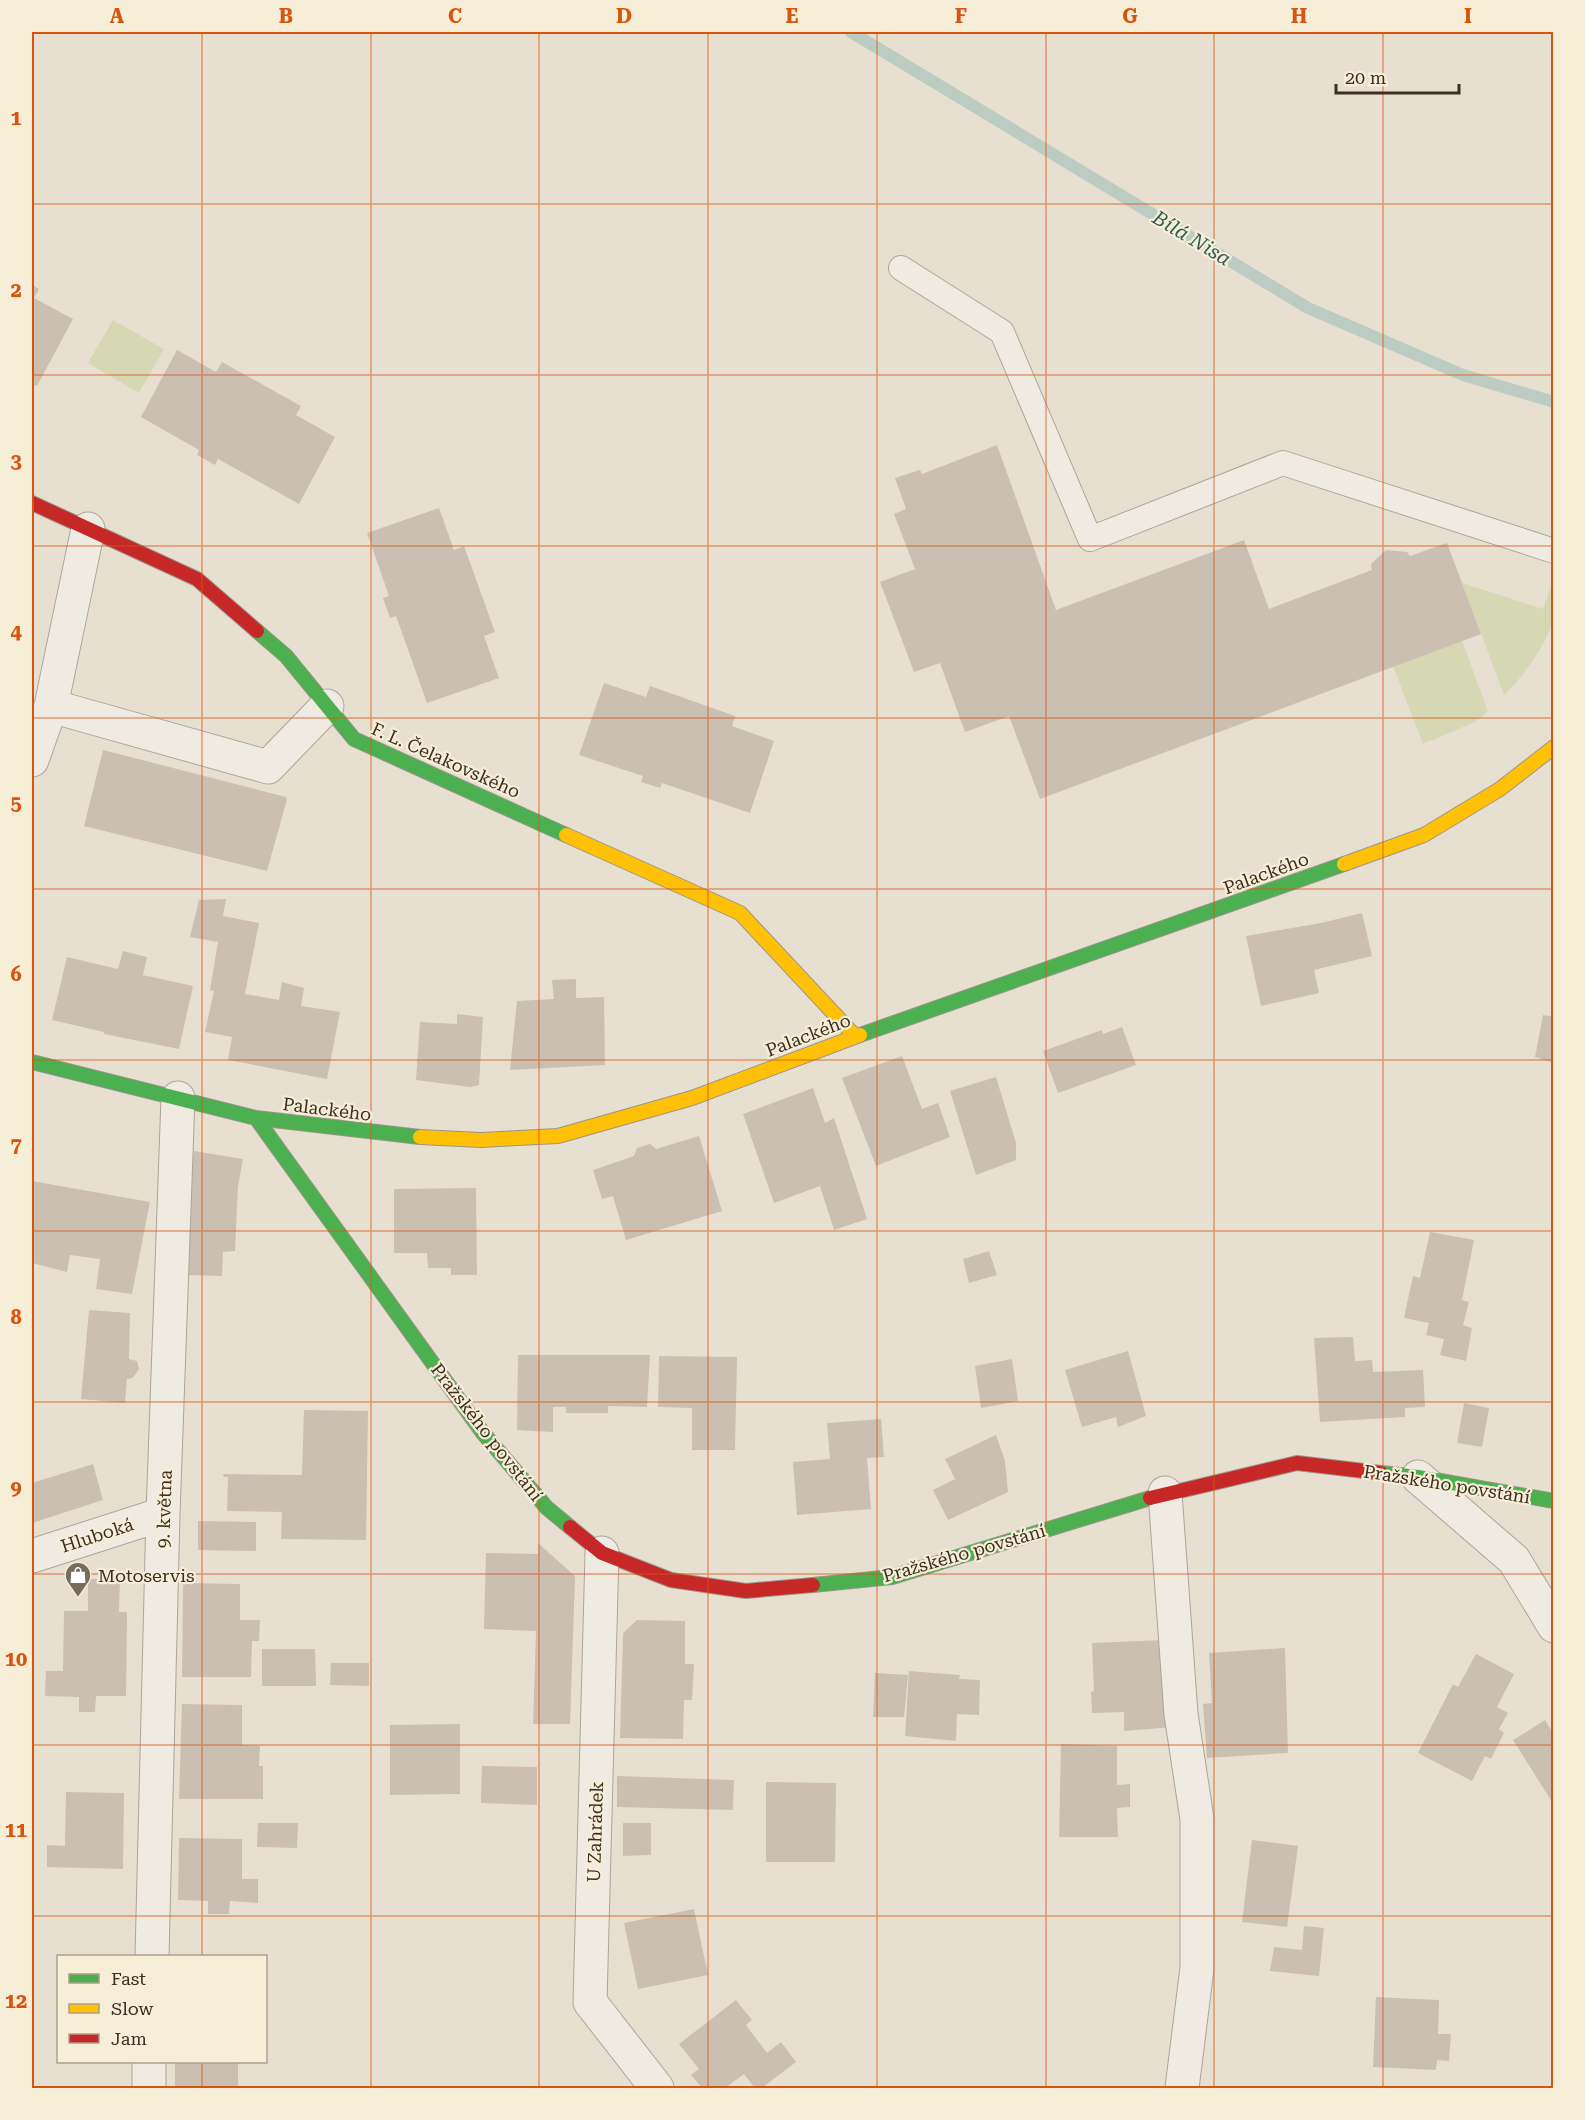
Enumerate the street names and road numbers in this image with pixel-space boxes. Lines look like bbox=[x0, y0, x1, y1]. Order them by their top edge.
street label: F. L. Čelakovského bbox=[368, 718, 524, 802]
street label: Palackého bbox=[1220, 848, 1312, 898]
street label: Palackého bbox=[763, 1009, 853, 1061]
street label: Palackého bbox=[281, 1093, 373, 1125]
street label: Pražského povstání bbox=[427, 1359, 547, 1505]
street label: Pražského povstání bbox=[1362, 1460, 1532, 1508]
street label: 9. května bbox=[152, 1469, 176, 1549]
street label: Hluboká bbox=[58, 1513, 136, 1557]
street label: Pražského povstání bbox=[880, 1520, 1048, 1586]
street label: U Zahrádek bbox=[583, 1781, 607, 1883]

